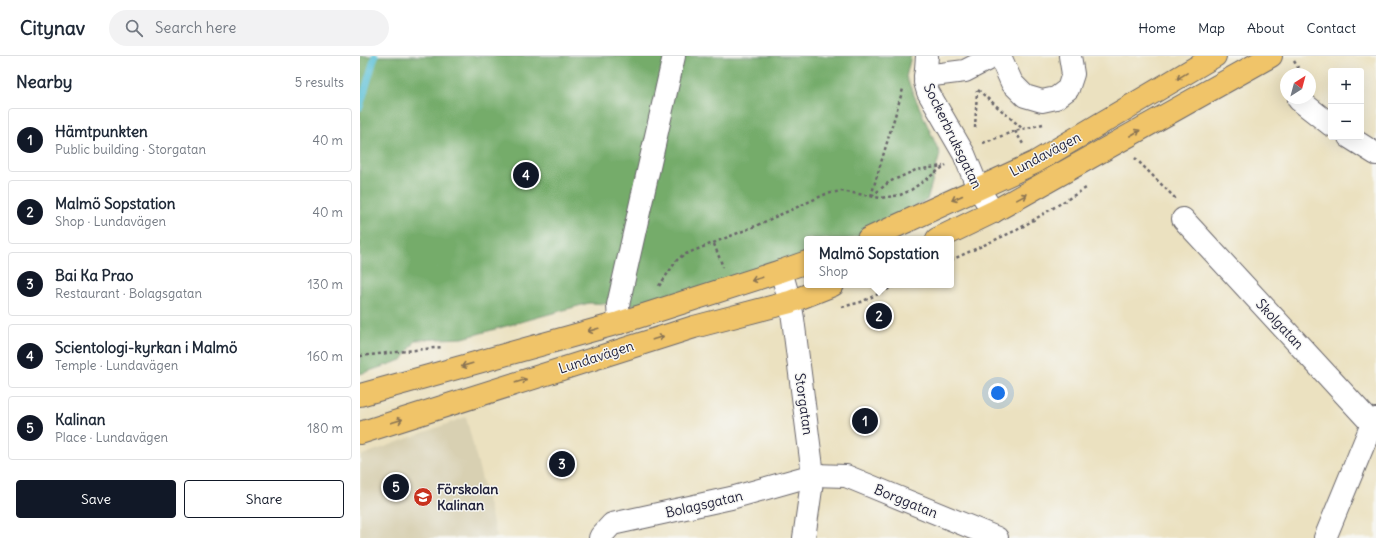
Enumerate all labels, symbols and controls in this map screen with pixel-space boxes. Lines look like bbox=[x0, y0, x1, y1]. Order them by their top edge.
search box bbox=[109, 10, 389, 46]
text: Citynav bbox=[20, 16, 85, 40]
icon: search bbox=[123, 17, 145, 39]
text: Search here bbox=[155, 18, 236, 37]
text: Home bbox=[1138, 19, 1176, 37]
text: Map bbox=[1198, 19, 1225, 37]
text: About bbox=[1247, 19, 1285, 37]
text: Contact bbox=[1307, 19, 1356, 37]
north arrow bbox=[1280, 68, 1316, 104]
map controls bbox=[1328, 68, 1364, 140]
button: + bbox=[1328, 68, 1364, 104]
text: Nearby bbox=[16, 71, 72, 93]
one-way arrow bbox=[1176, 72, 1188, 80]
text: 5 results bbox=[295, 74, 344, 91]
street label: Sockerbruksgatan bbox=[920, 80, 986, 192]
button: − bbox=[1328, 104, 1364, 140]
text: Hämtpunkten bbox=[55, 122, 148, 141]
street label: Lundavägen bbox=[1006, 128, 1084, 180]
one-way arrow bbox=[1129, 128, 1141, 136]
text: 1 bbox=[27, 132, 33, 149]
text: 40 m bbox=[312, 132, 343, 149]
text: Public building · Storgatan bbox=[55, 141, 206, 158]
pin: 4 bbox=[513, 160, 539, 190]
one-way arrow bbox=[1016, 192, 1028, 200]
text: Malmö Sopstation bbox=[55, 194, 175, 213]
one-way arrow bbox=[951, 195, 963, 202]
text: 2 bbox=[26, 204, 34, 221]
text: 40 m bbox=[312, 204, 343, 221]
text: Shop · Lundavägen bbox=[55, 213, 166, 230]
popup bbox=[804, 236, 954, 288]
text: Malmö Sopstation bbox=[819, 244, 939, 263]
text: Shop bbox=[819, 263, 848, 280]
text: Bai Ka Prao bbox=[55, 266, 134, 285]
text: 3 bbox=[26, 276, 34, 293]
text: 130 m bbox=[307, 276, 343, 293]
one-way arrow bbox=[751, 276, 764, 283]
text: Restaurant · Bolagsgatan bbox=[55, 285, 202, 302]
street label: Skolgatan bbox=[1252, 295, 1308, 353]
pin: 2 bbox=[866, 301, 892, 331]
one-way arrow bbox=[586, 327, 599, 334]
one-way arrow bbox=[651, 334, 664, 341]
street label: Lundavägen bbox=[556, 336, 636, 378]
text: Scientologi-kyrkan i Malmö bbox=[55, 338, 237, 357]
text: 4 bbox=[26, 348, 34, 365]
text: 160 m bbox=[307, 348, 343, 365]
text: Temple · Lundavägen bbox=[55, 357, 178, 374]
one-way arrow bbox=[461, 362, 474, 369]
street label: Storgatan bbox=[791, 372, 817, 436]
one-way arrow bbox=[514, 377, 527, 384]
your location bbox=[988, 383, 1008, 403]
pin: 1 bbox=[852, 406, 878, 436]
text: Kalinan bbox=[55, 410, 105, 429]
one-way arrow bbox=[390, 417, 403, 424]
text: 5 bbox=[26, 420, 34, 437]
text: 180 m bbox=[307, 420, 343, 437]
text: Place · Lundavägen bbox=[55, 429, 168, 446]
pin: 3 bbox=[549, 449, 575, 479]
pin: 5 bbox=[383, 472, 409, 502]
button: Save bbox=[16, 480, 176, 518]
button: Share bbox=[184, 480, 344, 518]
place label: Förskolan Kalinan bbox=[437, 480, 498, 514]
street label: Borggatan bbox=[872, 480, 940, 522]
school or university icon: Förskolan Kalinan bbox=[412, 486, 434, 508]
street label: Bolagsgatan bbox=[664, 486, 744, 522]

